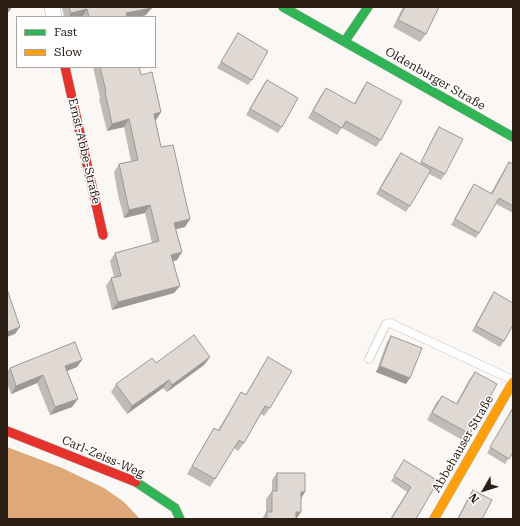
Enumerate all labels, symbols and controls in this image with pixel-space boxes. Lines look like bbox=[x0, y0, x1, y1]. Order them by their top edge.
legend bbox=[16, 16, 156, 68]
text: Fast bbox=[54, 25, 77, 39]
street label: Oldenburger Straße bbox=[382, 44, 488, 114]
text: Slow bbox=[54, 45, 82, 59]
street label: Ernst-Abbe-Straße bbox=[65, 96, 103, 206]
street label: Abbehauser Straße bbox=[429, 393, 497, 495]
street label: Carl-Zeiss-Weg bbox=[60, 433, 146, 481]
north arrow bbox=[464, 470, 504, 510]
text: N bbox=[467, 490, 482, 505]

